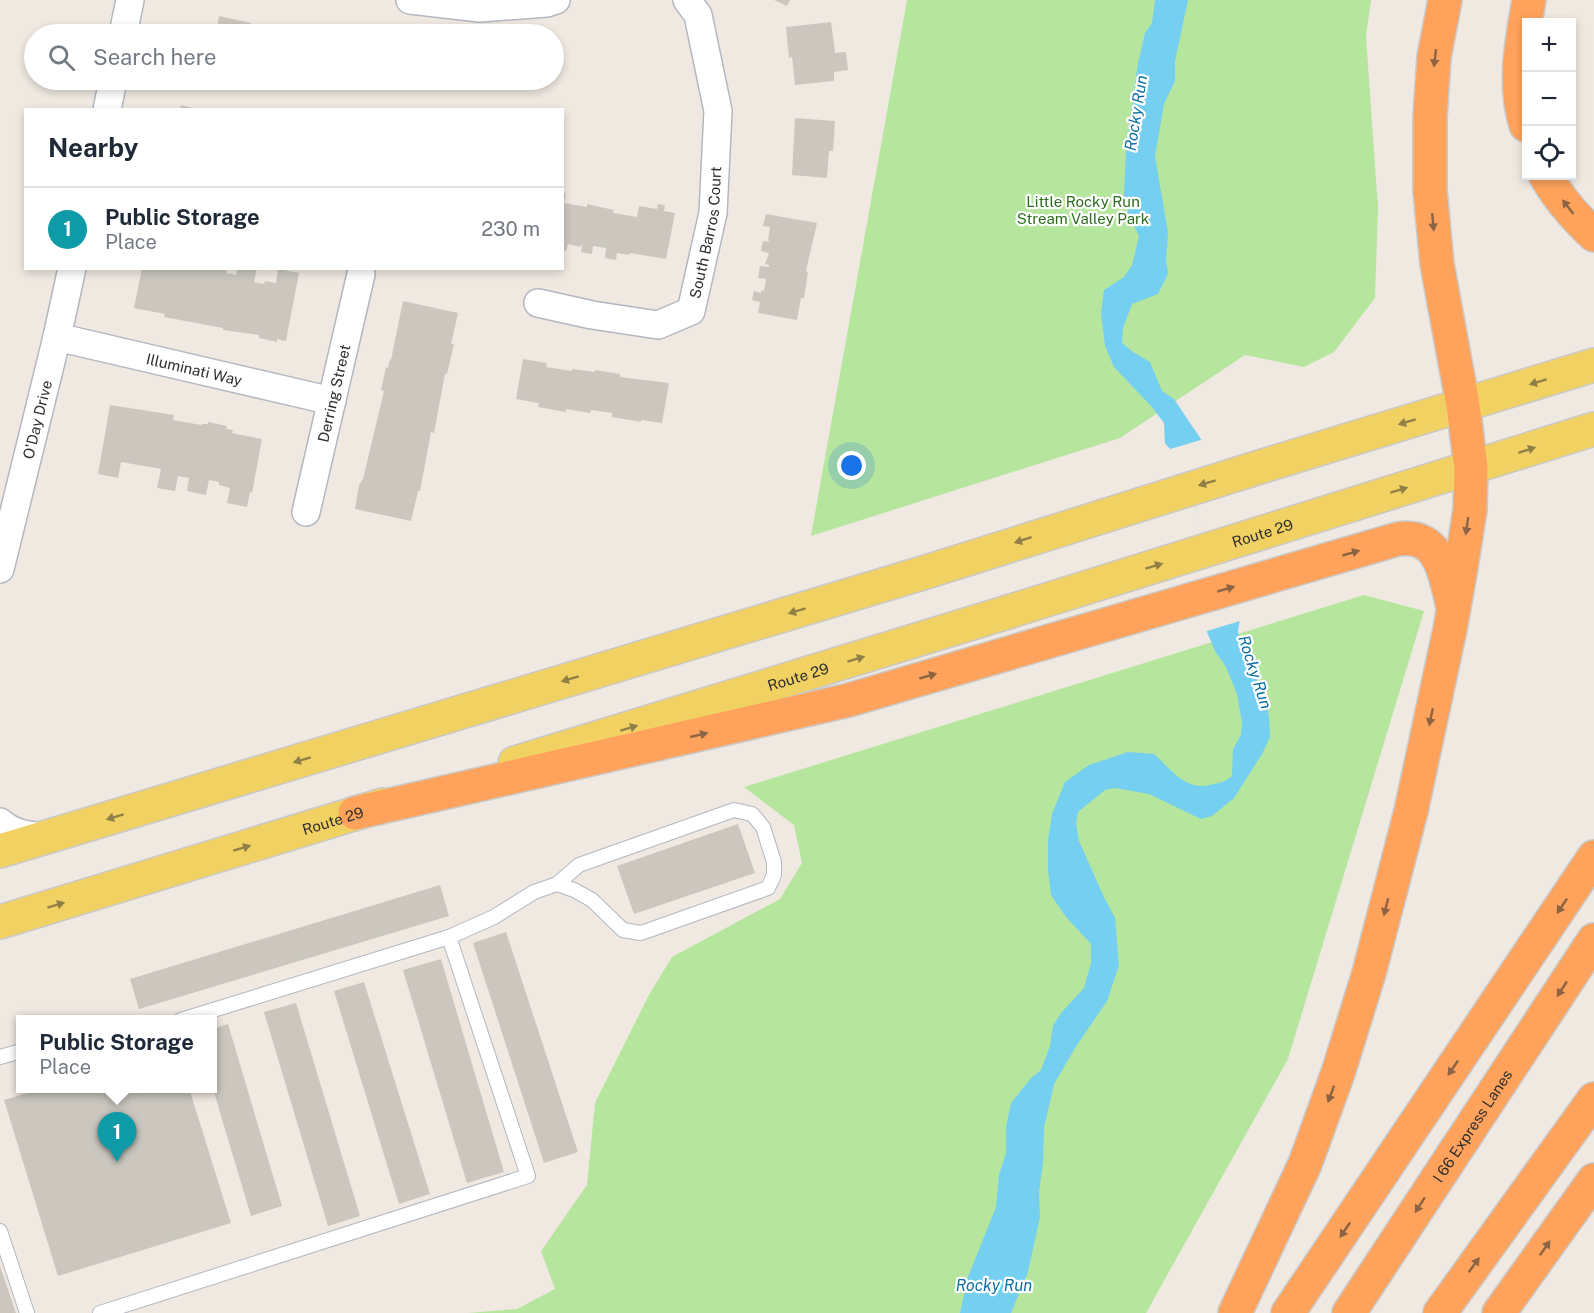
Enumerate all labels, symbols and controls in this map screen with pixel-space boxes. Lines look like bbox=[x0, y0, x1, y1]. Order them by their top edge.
map controls bbox=[1522, 18, 1576, 180]
button: + bbox=[1522, 18, 1576, 72]
search box bbox=[24, 24, 564, 90]
icon: search bbox=[45, 41, 78, 74]
text: Search here bbox=[93, 44, 217, 70]
one-way arrow bbox=[1430, 48, 1440, 67]
button: − bbox=[1522, 72, 1576, 126]
water label: Rocky Run bbox=[1121, 74, 1151, 152]
button: locate bbox=[1522, 126, 1576, 180]
text: Nearby bbox=[48, 132, 138, 163]
street label: South Barros Court bbox=[686, 166, 724, 300]
park label: Little Rocky Run Stream Valley Park bbox=[1017, 193, 1149, 227]
one-way arrow bbox=[1561, 199, 1574, 215]
text: Public Storage bbox=[105, 204, 260, 230]
one-way arrow bbox=[1428, 213, 1438, 232]
text: 1 bbox=[63, 217, 72, 241]
text: 230 m bbox=[481, 217, 540, 241]
text: Place bbox=[105, 230, 157, 254]
street label: Derring Street bbox=[314, 342, 353, 444]
street label: Illuminati Way bbox=[145, 350, 244, 388]
street label: O'Day Drive bbox=[19, 378, 55, 461]
one-way arrow bbox=[1529, 378, 1547, 387]
one-way arrow bbox=[1398, 418, 1416, 427]
one-way arrow bbox=[1518, 445, 1536, 454]
your location bbox=[837, 451, 866, 480]
one-way arrow bbox=[1198, 479, 1216, 488]
one-way arrow bbox=[1390, 484, 1408, 494]
street label: Route 29 bbox=[1230, 515, 1295, 550]
one-way arrow bbox=[1463, 516, 1472, 535]
one-way arrow bbox=[1014, 536, 1032, 546]
one-way arrow bbox=[1342, 547, 1360, 557]
one-way arrow bbox=[1145, 561, 1163, 570]
one-way arrow bbox=[1217, 584, 1235, 593]
one-way arrow bbox=[788, 607, 806, 616]
water label: Rocky Run bbox=[1234, 633, 1276, 711]
one-way arrow bbox=[847, 653, 865, 663]
street label: Route 29 bbox=[765, 659, 831, 694]
one-way arrow bbox=[919, 671, 937, 681]
one-way arrow bbox=[561, 675, 579, 684]
one-way arrow bbox=[1426, 708, 1435, 727]
one-way arrow bbox=[620, 723, 638, 732]
one-way arrow bbox=[689, 729, 708, 739]
one-way arrow bbox=[293, 756, 311, 766]
street label: Route 29 bbox=[300, 803, 365, 838]
one-way arrow bbox=[106, 813, 124, 822]
one-way arrow bbox=[233, 843, 251, 852]
one-way arrow bbox=[1381, 898, 1390, 916]
one-way arrow bbox=[1556, 898, 1567, 914]
one-way arrow bbox=[47, 900, 65, 909]
one-way arrow bbox=[1556, 981, 1568, 997]
popup bbox=[16, 1015, 217, 1093]
text: Public Storage bbox=[39, 1029, 194, 1055]
text: Place bbox=[39, 1055, 91, 1079]
one-way arrow bbox=[1448, 1060, 1459, 1076]
street label: I 66 Express Lanes bbox=[1429, 1066, 1515, 1185]
one-way arrow bbox=[1325, 1085, 1335, 1103]
pin: 1 bbox=[98, 1112, 136, 1162]
one-way arrow bbox=[1415, 1197, 1426, 1213]
one-way arrow bbox=[1339, 1222, 1350, 1238]
one-way arrow bbox=[1539, 1241, 1551, 1257]
one-way arrow bbox=[1468, 1258, 1480, 1274]
water label: Rocky Run bbox=[956, 1276, 1032, 1295]

